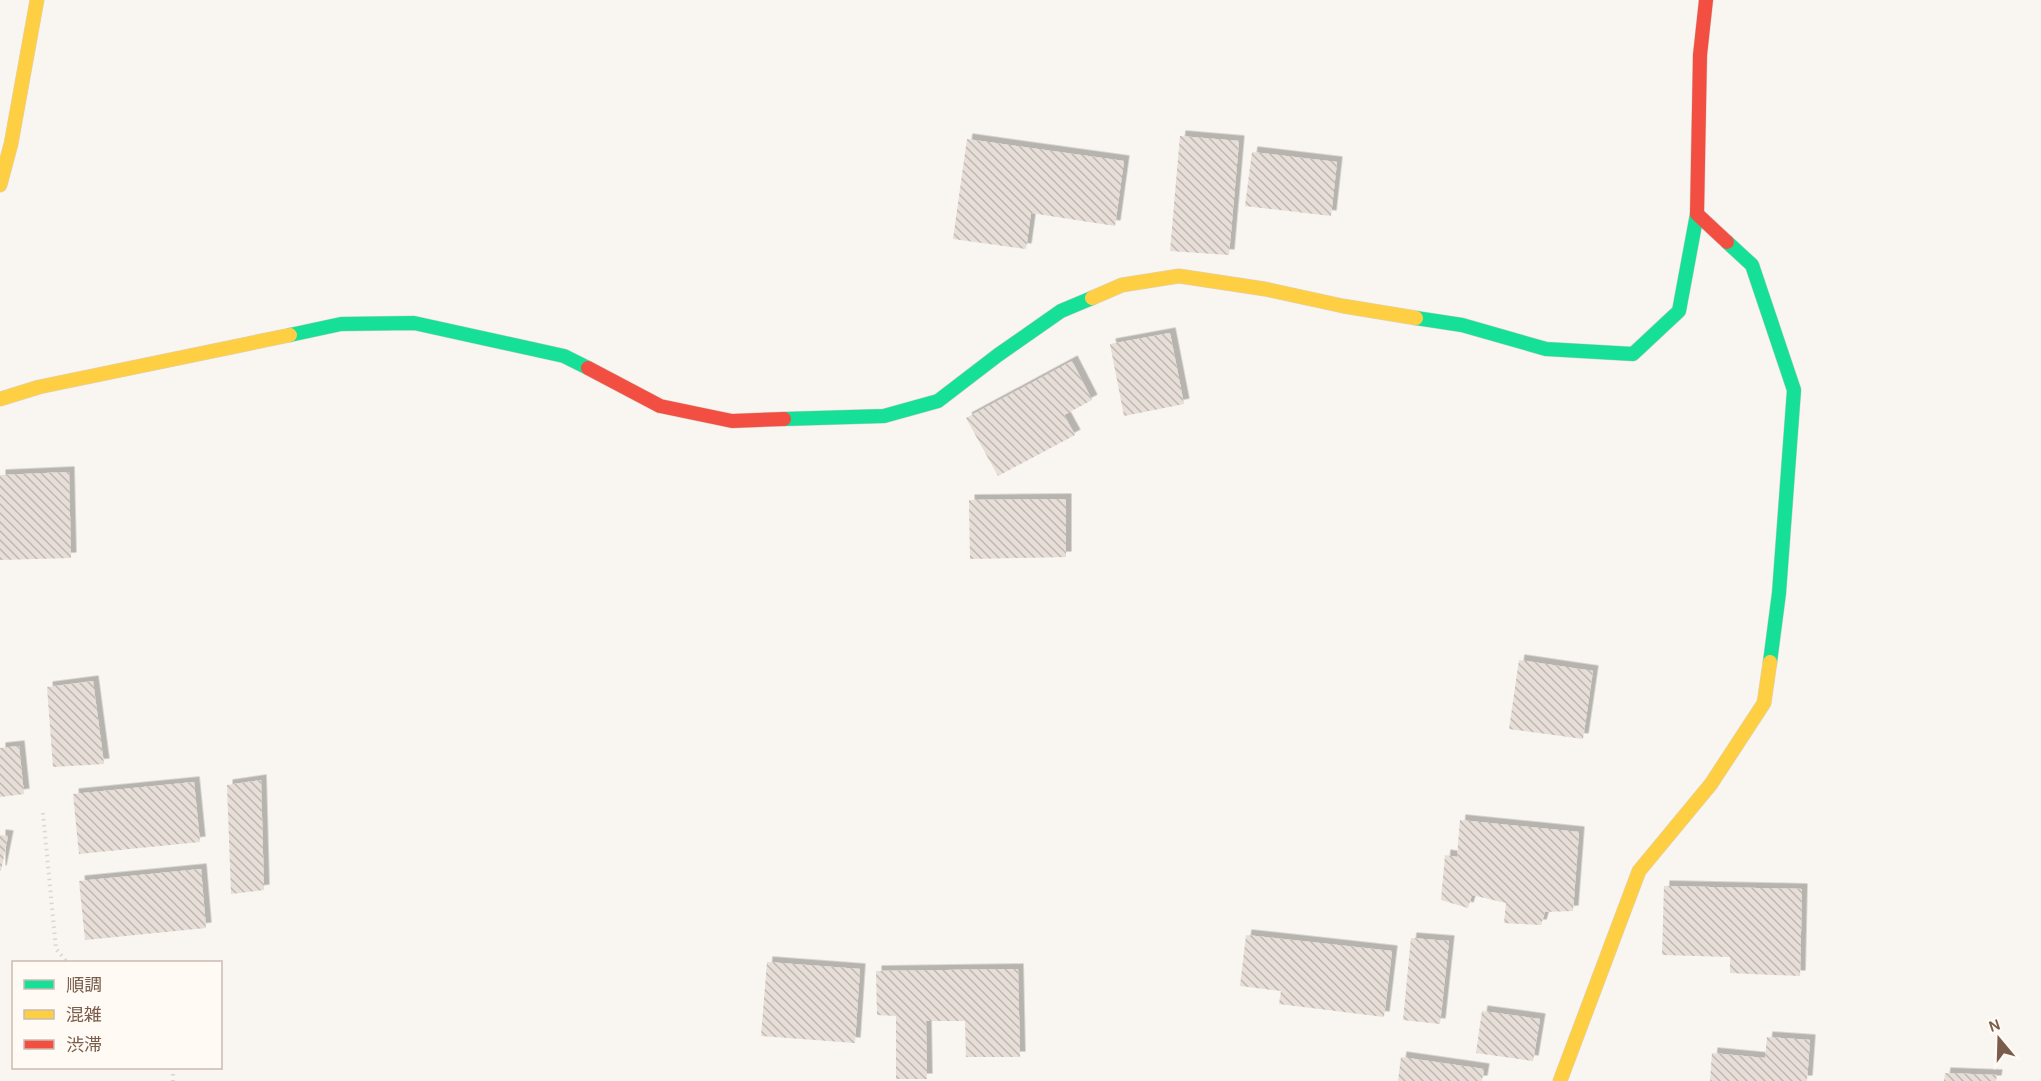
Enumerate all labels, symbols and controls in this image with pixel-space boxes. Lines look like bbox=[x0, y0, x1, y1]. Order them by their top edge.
legend bbox=[12, 961, 222, 1069]
text: 順調 bbox=[66, 974, 102, 996]
text: 混雑 bbox=[66, 1004, 102, 1026]
north arrow bbox=[1969, 1009, 2029, 1069]
text: N bbox=[1986, 1014, 2003, 1036]
text: 渋滞 bbox=[66, 1034, 102, 1056]

